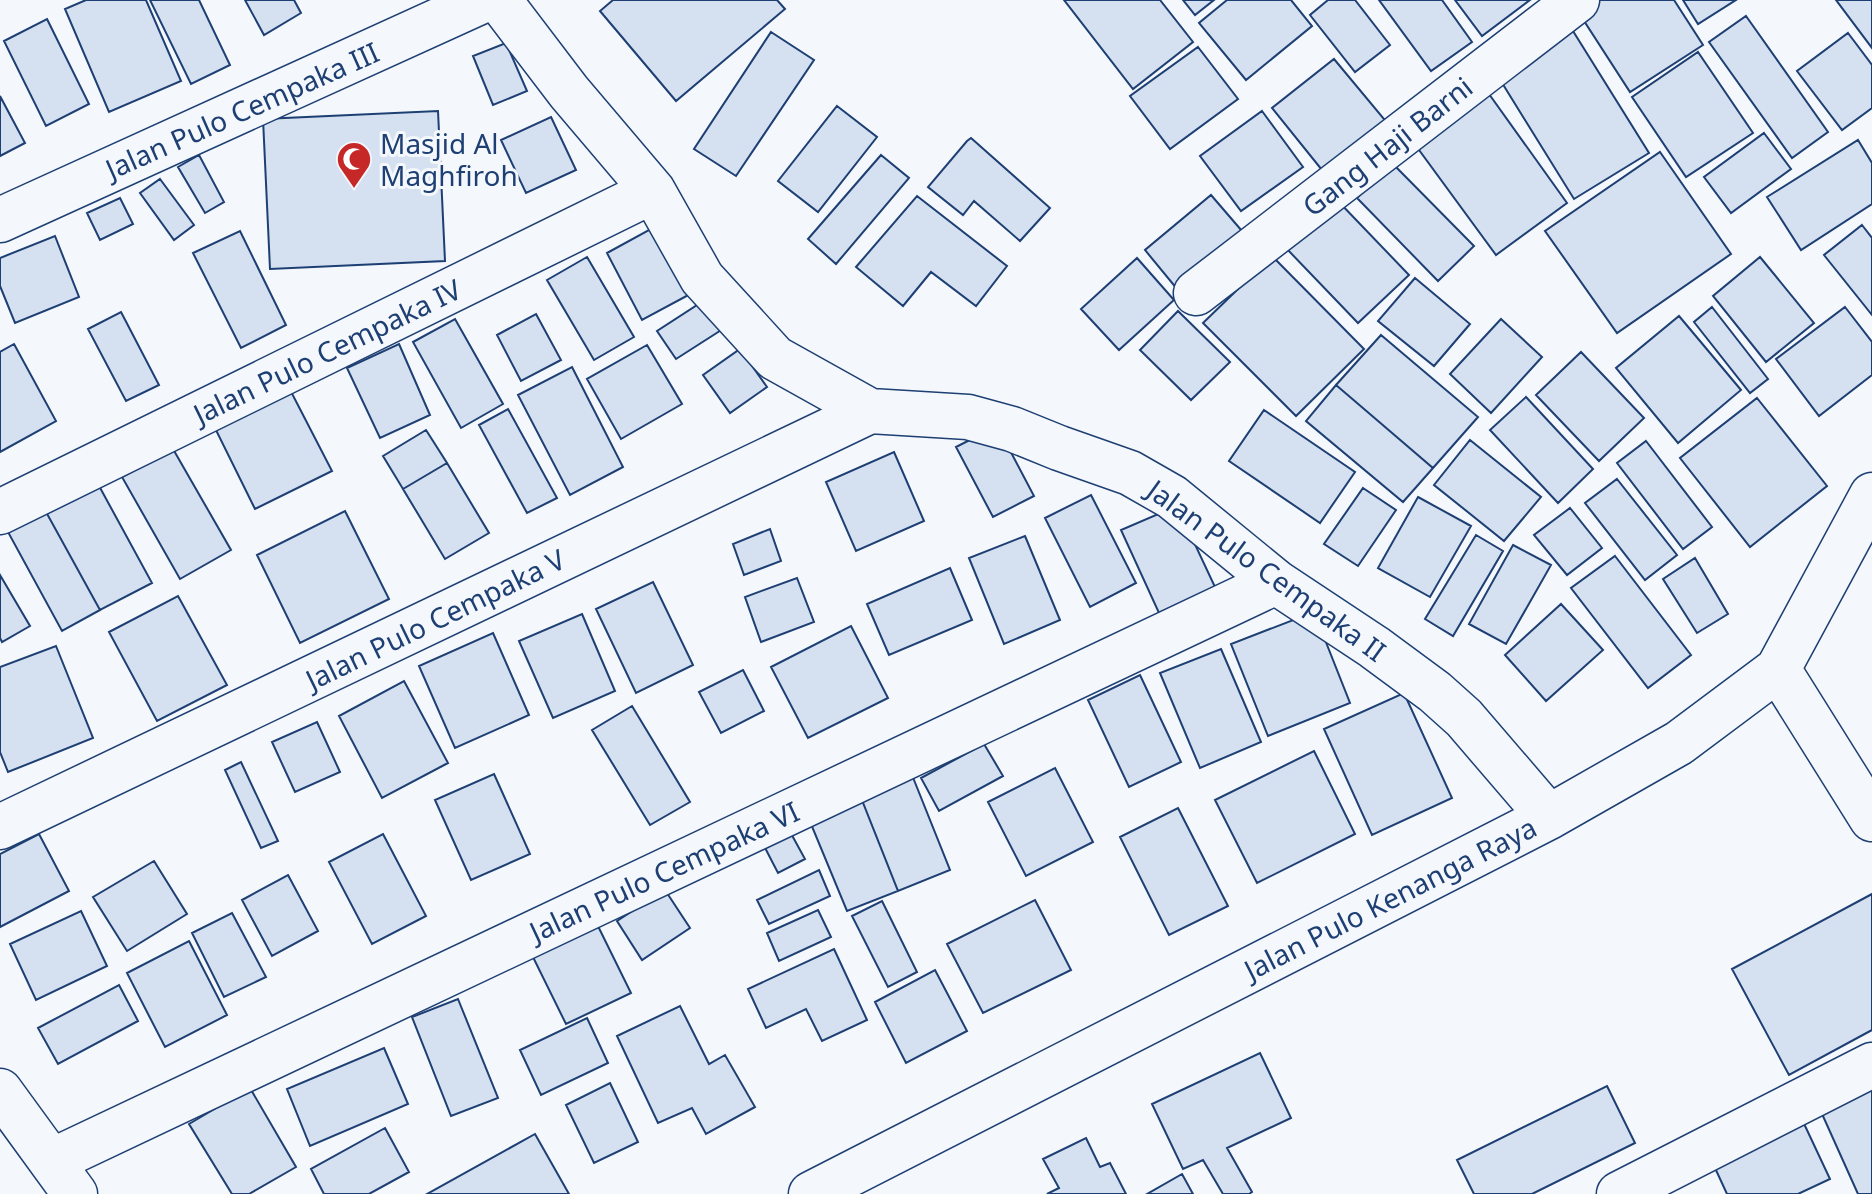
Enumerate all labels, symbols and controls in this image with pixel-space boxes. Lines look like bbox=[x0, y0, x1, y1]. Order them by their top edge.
street label: Jalan Pulo Cempaka III bbox=[97, 33, 385, 189]
street label: Gang Haji Barni bbox=[1294, 68, 1480, 224]
place label: Masjid Al Maghfiroh bbox=[380, 124, 518, 194]
mosque icon: Masjid Al Maghfiroh bbox=[335, 140, 373, 190]
street label: Jalan Pulo Cempaka IV bbox=[184, 270, 467, 434]
street label: Jalan Pulo Cempaka II bbox=[1138, 469, 1394, 669]
street label: Jalan Pulo Cempaka V bbox=[296, 540, 571, 700]
street label: Jalan Pulo Cempaka VI bbox=[520, 792, 805, 951]
street label: Jalan Pulo Kenanga Raya bbox=[1235, 808, 1543, 990]

